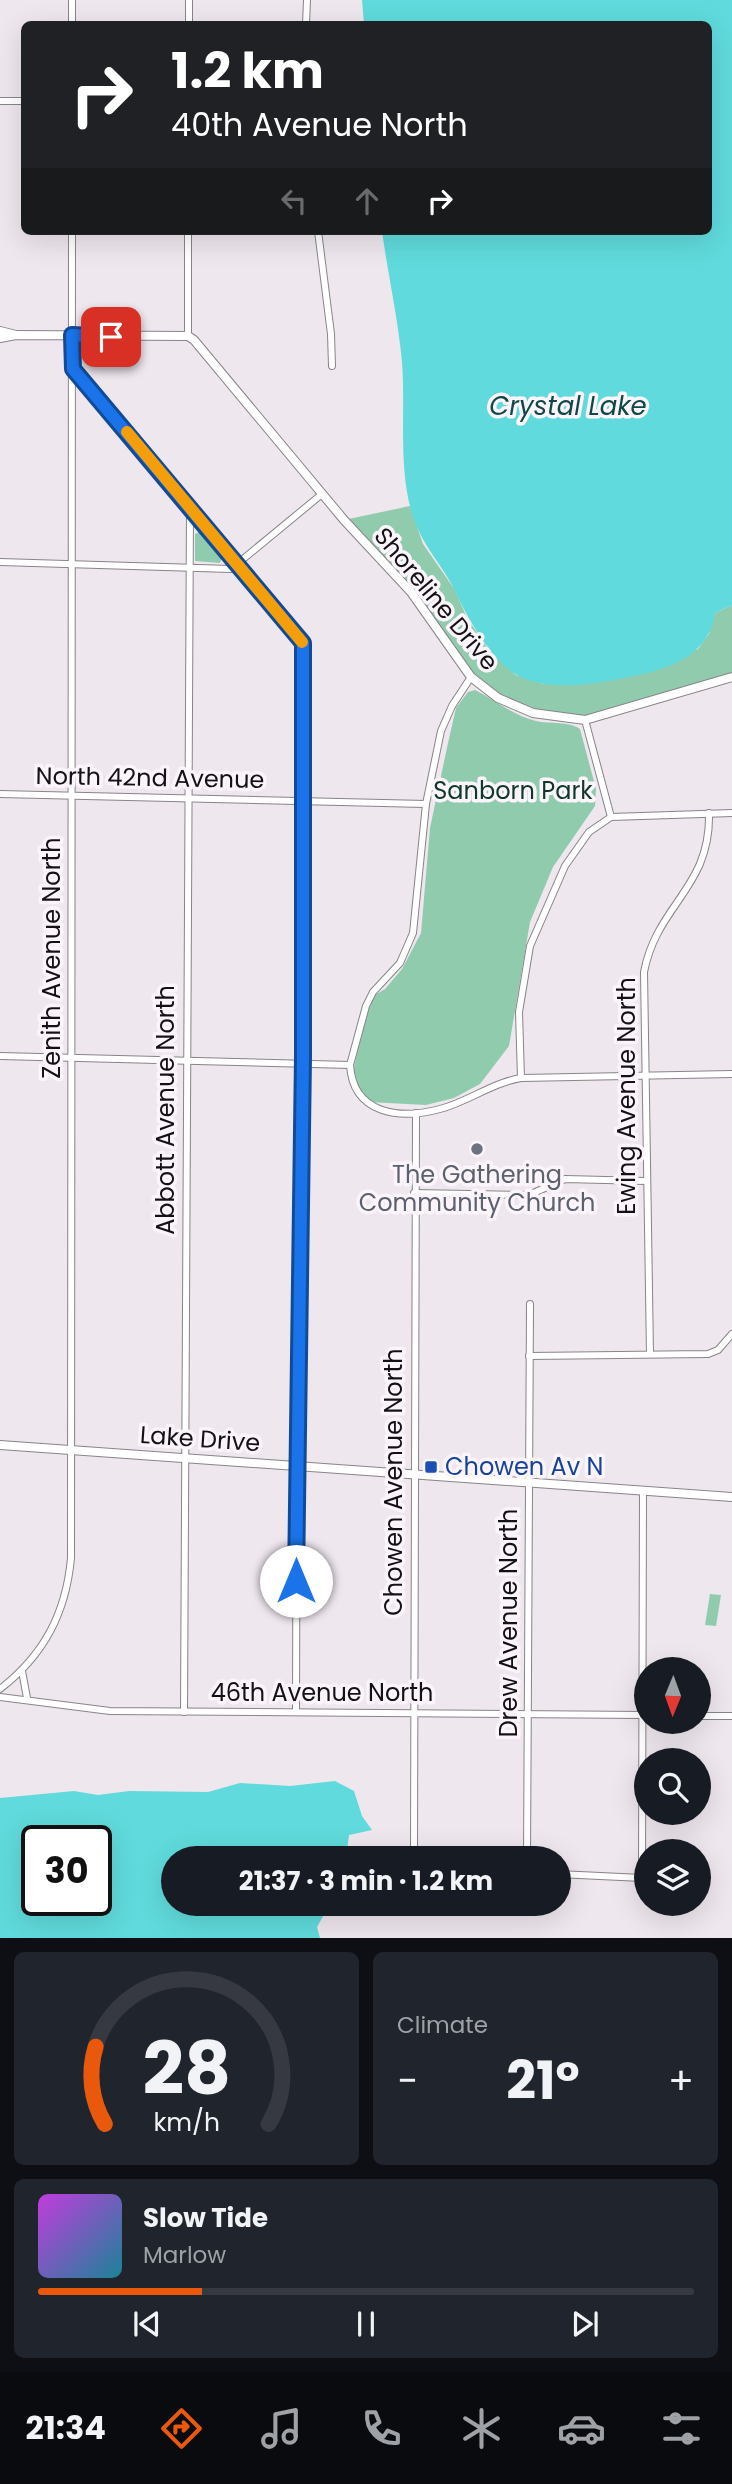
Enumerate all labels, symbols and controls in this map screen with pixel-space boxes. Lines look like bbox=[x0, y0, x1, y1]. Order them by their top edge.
text: 1.2 km bbox=[171, 37, 324, 105]
icon: right bbox=[56, 49, 147, 140]
text: 40th Avenue North bbox=[171, 102, 468, 147]
icon: left bbox=[275, 182, 313, 220]
icon: ahead bbox=[348, 182, 386, 220]
icon: right bbox=[421, 182, 459, 220]
pin bbox=[81, 307, 141, 367]
icon: arrive bbox=[92, 318, 130, 356]
water label: Crystal Lake bbox=[489, 388, 647, 424]
street label: Shoreline Drive bbox=[367, 520, 506, 677]
street label: North 42nd Avenue bbox=[35, 759, 265, 796]
park label: Sanborn Park bbox=[433, 774, 593, 807]
street label: Zenith Avenue North bbox=[35, 837, 68, 1079]
street label: Ewing Avenue North bbox=[610, 977, 643, 1215]
street label: Abbott Avenue North bbox=[149, 985, 182, 1235]
marker: The Gathering Community Church bbox=[469, 1141, 485, 1157]
place label: The Gathering Community Church bbox=[359, 1158, 595, 1219]
street label: Chowen Avenue North bbox=[377, 1348, 410, 1616]
street label: Lake Drive bbox=[139, 1418, 261, 1459]
place label: Chowen Av N bbox=[445, 1450, 604, 1483]
marker: Chowen Av N bbox=[423, 1459, 439, 1475]
street label: Drew Avenue North bbox=[492, 1509, 525, 1737]
position arrow bbox=[259, 1544, 333, 1618]
north arrow bbox=[634, 1657, 710, 1734]
map controls bbox=[634, 1657, 711, 1916]
street label: 46th Avenue North bbox=[211, 1676, 433, 1709]
button: search bbox=[634, 1748, 711, 1825]
speed limit sign: 30 bbox=[21, 1825, 112, 1916]
button: layers bbox=[634, 1839, 711, 1916]
text: 21:37 · 3 min · 1.2 km bbox=[239, 1863, 493, 1899]
text: Climate bbox=[397, 2009, 488, 2041]
text: 28 bbox=[142, 2019, 231, 2120]
text: 21° bbox=[506, 2044, 580, 2117]
text: − bbox=[397, 2054, 418, 2107]
text: + bbox=[668, 2054, 694, 2107]
text: km/h bbox=[153, 2105, 220, 2140]
text: Slow Tide bbox=[143, 2200, 268, 2236]
text: Marlow bbox=[143, 2239, 226, 2271]
icon: previous bbox=[128, 2305, 166, 2343]
icon: pause bbox=[347, 2305, 385, 2343]
icon: next bbox=[566, 2305, 604, 2343]
icon: directions bbox=[157, 2404, 206, 2453]
icon: music bbox=[257, 2404, 306, 2453]
icon: phone bbox=[357, 2404, 406, 2453]
icon: climate bbox=[457, 2404, 506, 2453]
icon: car bbox=[557, 2404, 606, 2453]
icon: filters bbox=[657, 2404, 706, 2453]
text: 21:34 bbox=[26, 2405, 106, 2450]

